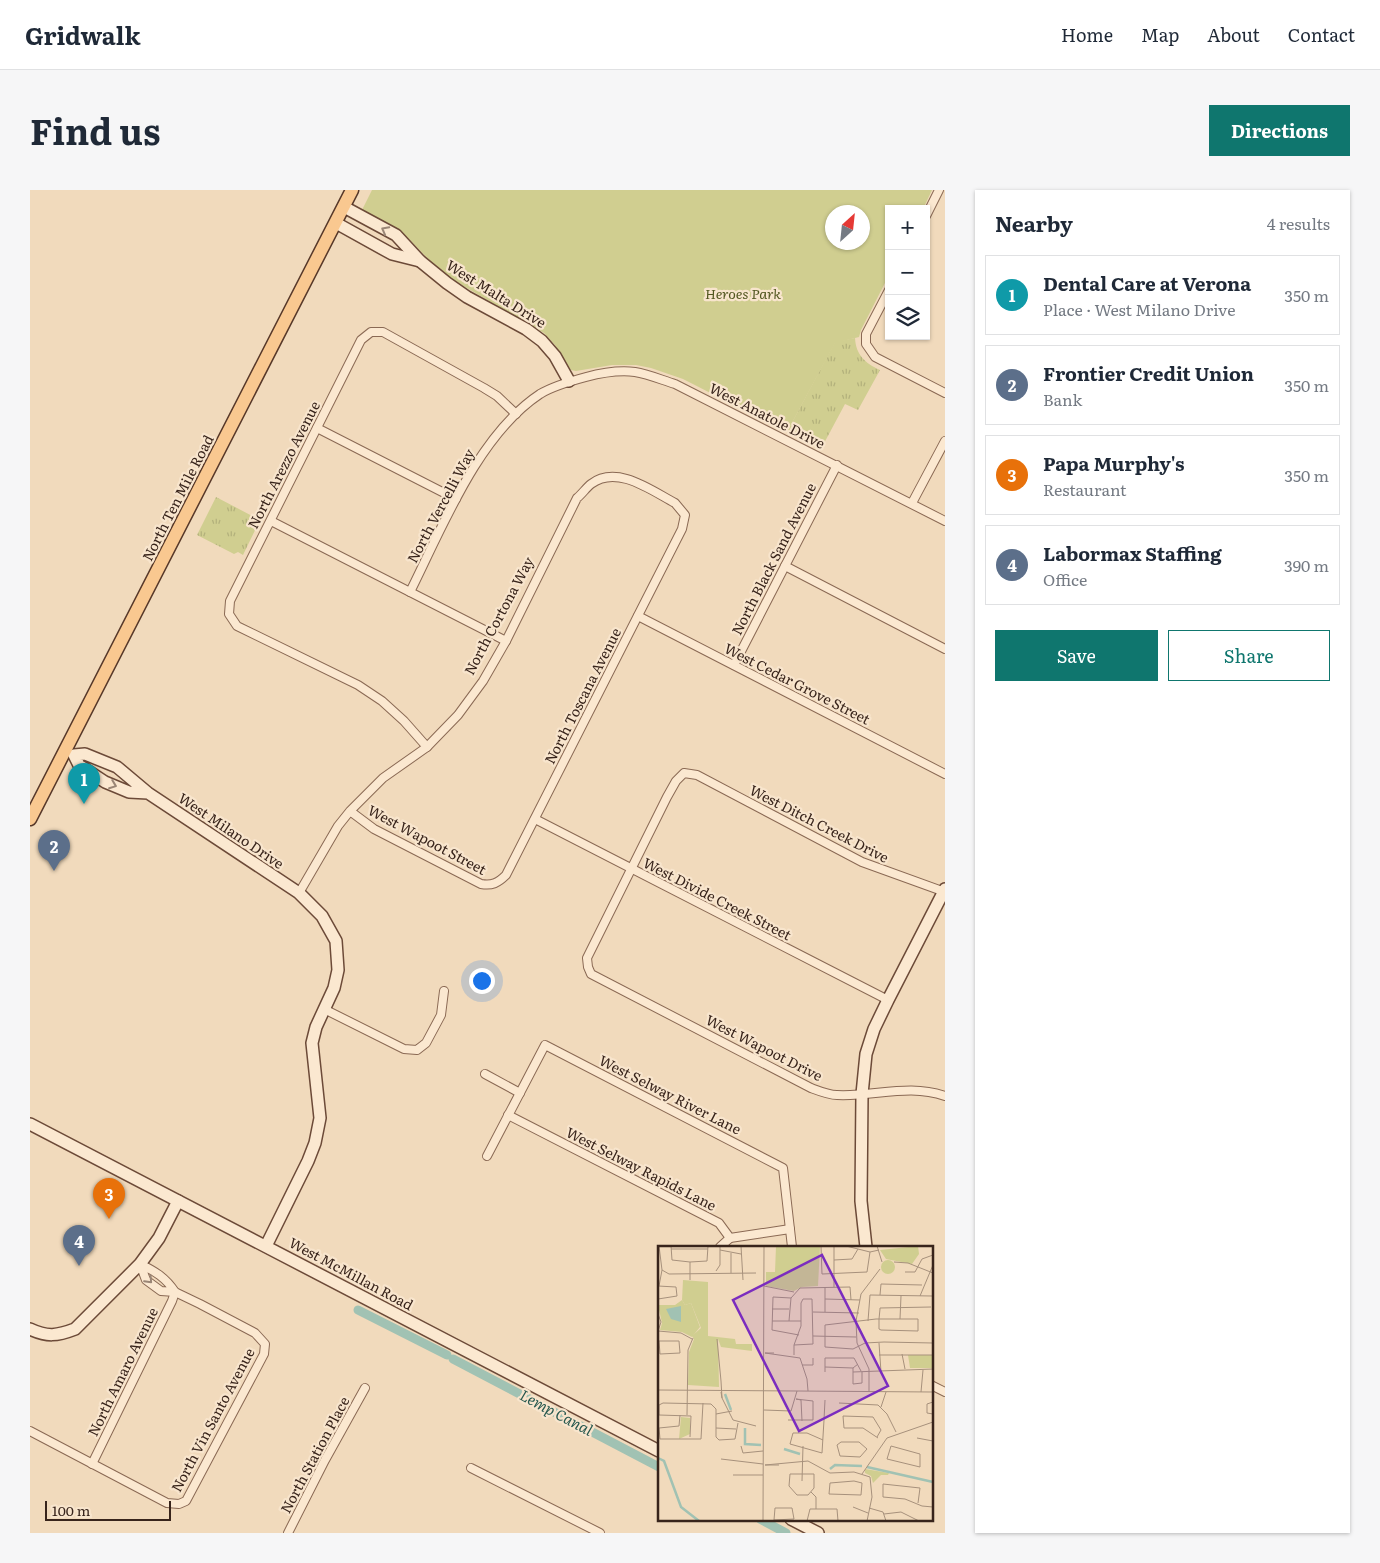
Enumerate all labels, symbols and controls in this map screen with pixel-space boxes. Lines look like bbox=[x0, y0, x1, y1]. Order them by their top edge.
text: Gridwalk bbox=[25, 17, 141, 52]
text: Home bbox=[1061, 21, 1113, 48]
text: Map bbox=[1141, 21, 1179, 48]
text: About bbox=[1207, 21, 1260, 48]
text: Contact bbox=[1288, 21, 1355, 48]
text: Find us bbox=[30, 104, 160, 156]
button: Directions bbox=[1209, 105, 1350, 156]
north arrow bbox=[825, 205, 870, 250]
map controls bbox=[885, 205, 930, 340]
button: + bbox=[885, 205, 930, 250]
text: Nearby bbox=[995, 207, 1073, 238]
text: 4 results bbox=[1267, 211, 1330, 235]
one-way arrow bbox=[381, 226, 390, 236]
button: − bbox=[885, 250, 930, 295]
street label: West Malta Drive bbox=[443, 254, 550, 332]
text: Dental Care at Verona bbox=[1043, 269, 1251, 297]
park label: Heroes Park bbox=[705, 283, 781, 303]
text: 1 bbox=[1009, 283, 1015, 307]
text: 350 m bbox=[1284, 283, 1329, 307]
button: layers bbox=[885, 295, 930, 340]
text: Place · West Milano Drive bbox=[1043, 297, 1235, 321]
text: Frontier Credit Union bbox=[1043, 359, 1254, 387]
text: 2 bbox=[1008, 373, 1016, 397]
text: 350 m bbox=[1284, 373, 1329, 397]
street label: West Anatole Drive bbox=[706, 377, 829, 453]
text: Bank bbox=[1043, 387, 1082, 411]
street label: North Arezzo Avenue bbox=[242, 397, 324, 532]
street label: North Ten Mile Road bbox=[137, 431, 218, 564]
street label: North Vercelli Way bbox=[402, 444, 479, 566]
text: Papa Murphy's bbox=[1043, 449, 1184, 477]
text: 3 bbox=[1008, 463, 1016, 487]
text: 350 m bbox=[1284, 463, 1329, 487]
text: Restaurant bbox=[1043, 477, 1127, 501]
street label: North Black Sand Avenue bbox=[726, 479, 820, 638]
text: Labormax Staffing bbox=[1043, 539, 1222, 567]
street label: North Cortona Way bbox=[459, 552, 538, 678]
text: 4 bbox=[1007, 553, 1017, 577]
text: 390 m bbox=[1284, 553, 1329, 577]
text: Office bbox=[1043, 567, 1087, 591]
street label: North Toscana Avenue bbox=[539, 624, 625, 767]
button: Save bbox=[995, 630, 1158, 681]
button: Share bbox=[1168, 630, 1330, 681]
street label: West Cedar Grove Street bbox=[721, 638, 874, 729]
pin: 1 bbox=[68, 763, 100, 804]
one-way arrow bbox=[108, 779, 117, 789]
street label: West Ditch Creek Drive bbox=[746, 779, 893, 867]
street label: West Milano Drive bbox=[175, 787, 288, 873]
street label: West Wapoot Street bbox=[365, 799, 491, 879]
pin: 2 bbox=[38, 830, 70, 871]
street label: West Divide Creek Street bbox=[640, 852, 795, 944]
your location bbox=[469, 968, 495, 994]
street label: West Wapoot Drive bbox=[703, 1009, 826, 1085]
street label: West Selway River Lane bbox=[596, 1050, 745, 1139]
street label: West Selway Rapids Lane bbox=[563, 1121, 720, 1215]
pin: 3 bbox=[93, 1178, 125, 1219]
pin: 4 bbox=[63, 1225, 95, 1266]
street label: West McMillan Road bbox=[286, 1232, 417, 1315]
inset map bbox=[658, 1246, 932, 1520]
one-way arrow bbox=[144, 1275, 153, 1284]
street label: North Amaro Avenue bbox=[82, 1304, 162, 1439]
street label: North Vin Santo Avenue bbox=[166, 1344, 259, 1495]
water label: Lemp Canal bbox=[516, 1383, 598, 1441]
street label: North Station Place bbox=[275, 1393, 353, 1516]
scale bar bbox=[45, 1498, 171, 1521]
text: 100 m bbox=[52, 1500, 90, 1520]

